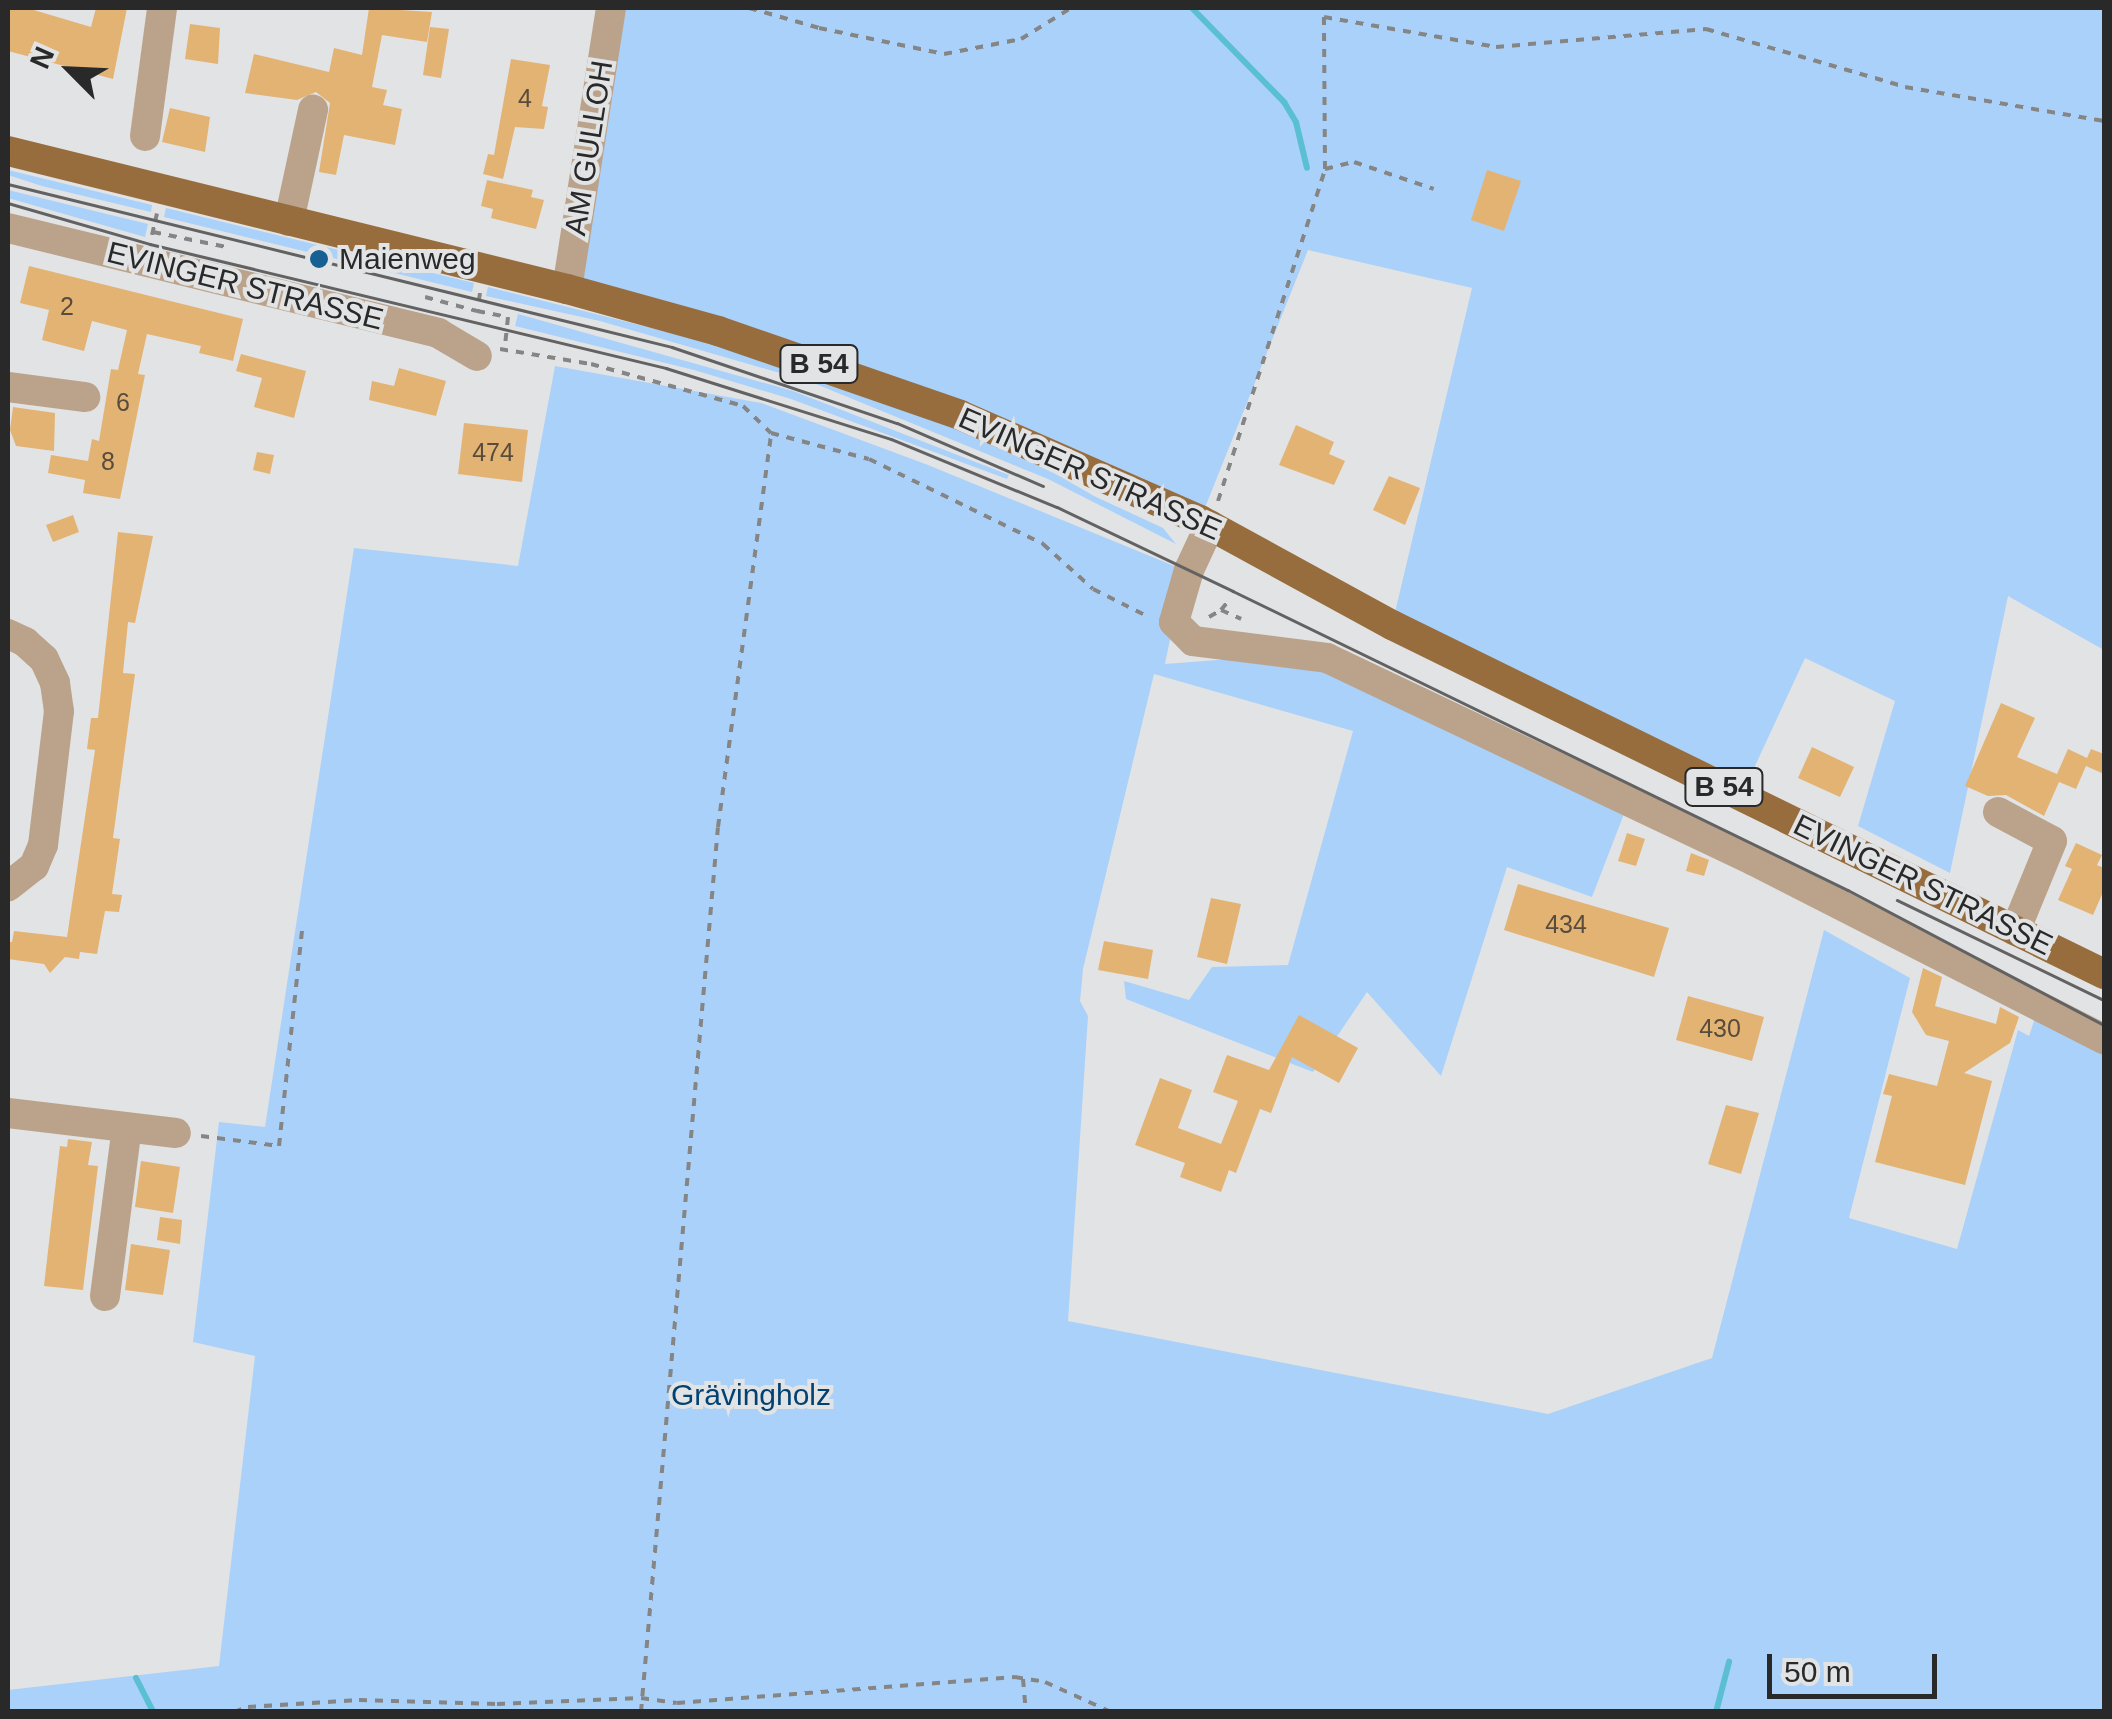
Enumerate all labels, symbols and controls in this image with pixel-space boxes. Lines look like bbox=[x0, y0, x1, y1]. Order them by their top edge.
north arrow bbox=[20, 20, 120, 120]
text: N bbox=[24, 42, 60, 73]
street label: AM GULLOH bbox=[557, 58, 621, 238]
house number: 4 bbox=[518, 83, 532, 113]
street label: EVINGER STRASSE bbox=[103, 234, 387, 338]
place label: Maienweg bbox=[339, 241, 476, 277]
marker: Maienweg bbox=[308, 248, 330, 270]
house number: 2 bbox=[60, 291, 74, 321]
road number: B 54 bbox=[779, 341, 859, 387]
house number: 6 bbox=[116, 387, 130, 417]
street label: EVINGER STRASSE bbox=[953, 400, 1227, 548]
house number: 474 bbox=[472, 437, 514, 467]
house number: 8 bbox=[101, 446, 115, 476]
road number: B 54 bbox=[1684, 764, 1764, 810]
street label: EVINGER STRASSE bbox=[1788, 807, 2058, 963]
house number: 434 bbox=[1545, 909, 1587, 939]
house number: 430 bbox=[1699, 1013, 1741, 1043]
park label: Grävingholz bbox=[671, 1377, 831, 1413]
scale bar bbox=[1772, 1634, 1942, 1696]
text: 50 m bbox=[1784, 1655, 1851, 1688]

